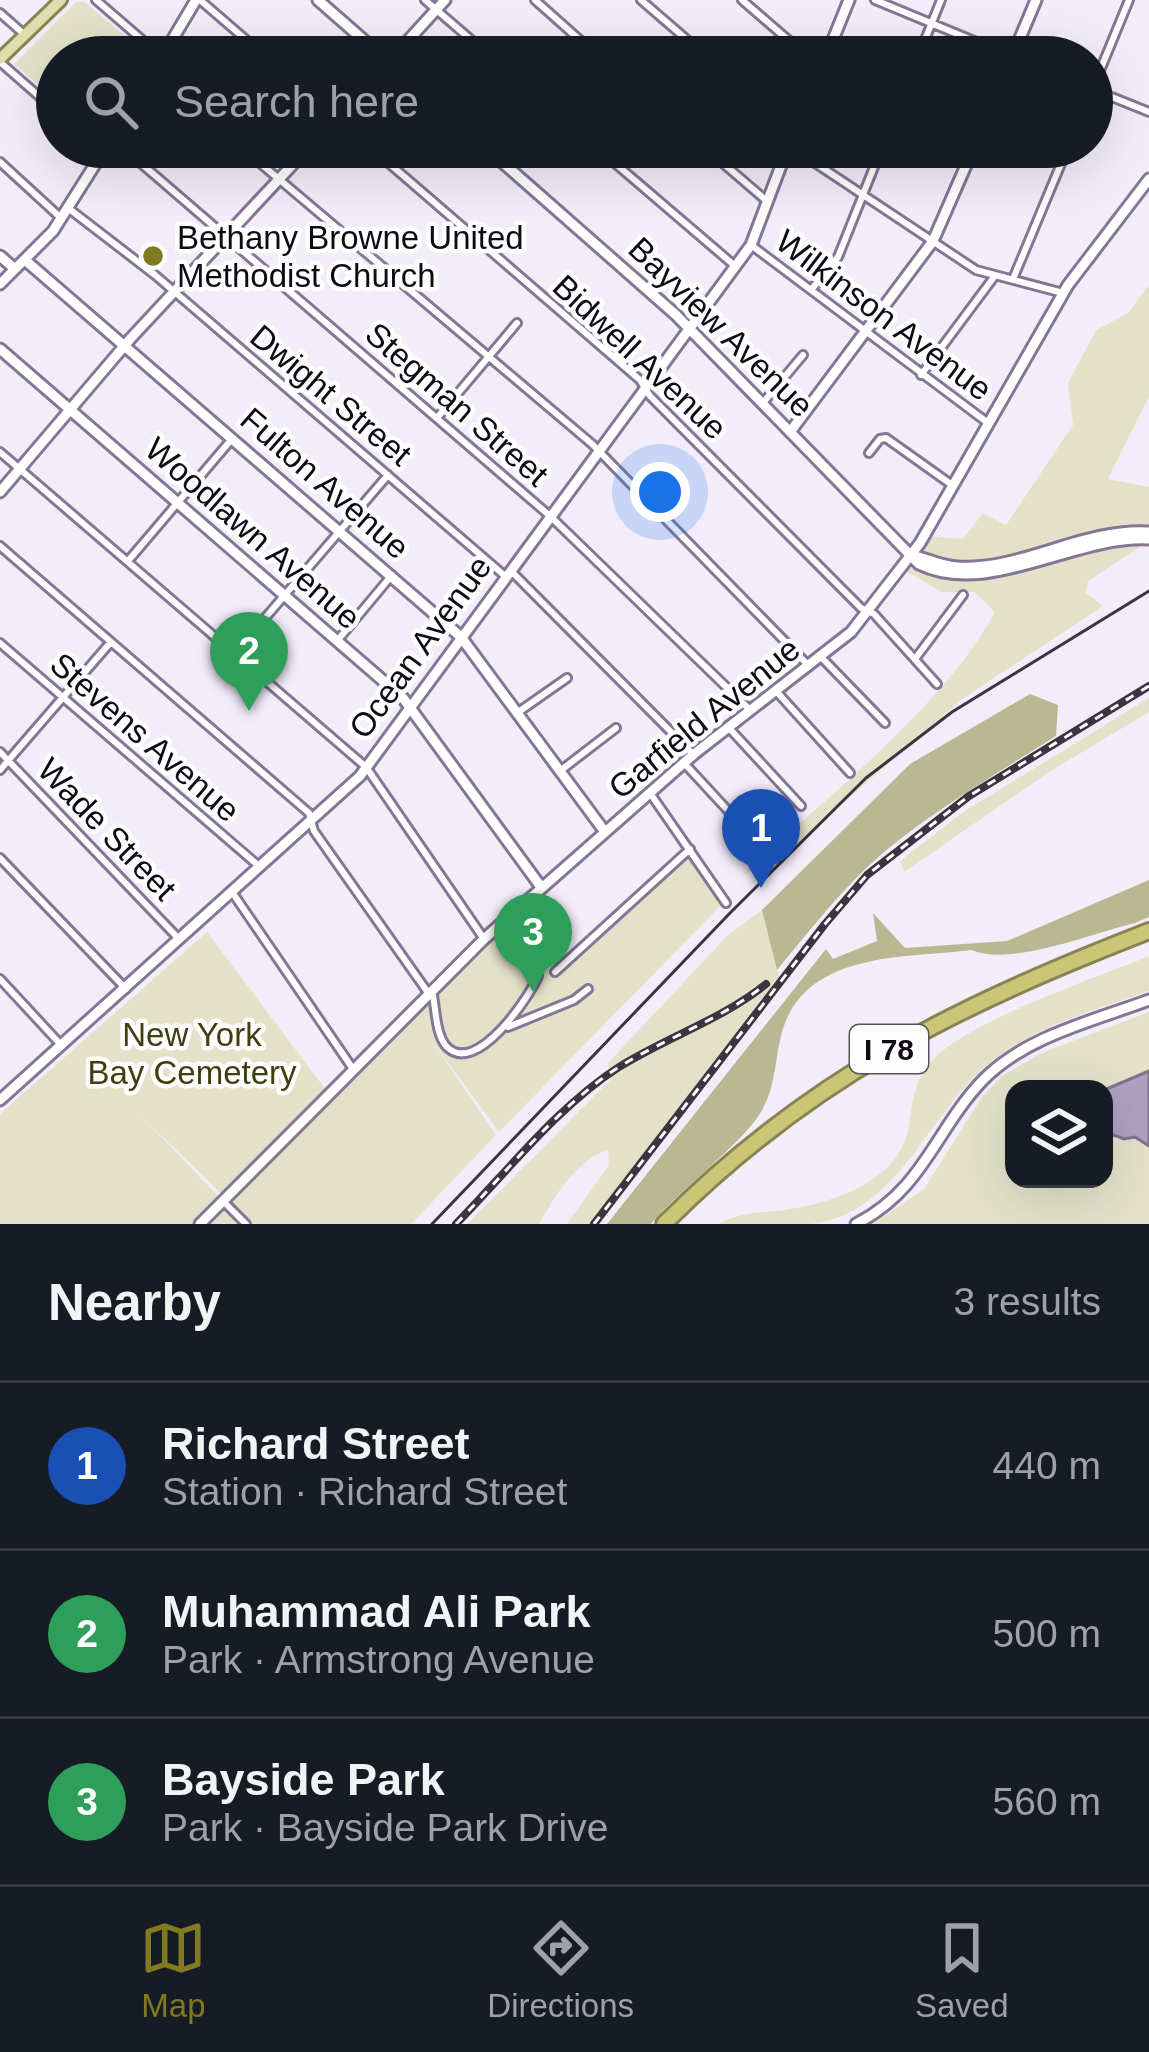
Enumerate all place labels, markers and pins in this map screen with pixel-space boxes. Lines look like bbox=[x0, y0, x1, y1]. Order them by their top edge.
place label: Bethany Browne United Methodist Church bbox=[177, 219, 524, 294]
marker: Bethany Browne United Methodist Church bbox=[140, 243, 166, 269]
pin: 2 bbox=[210, 612, 288, 711]
pin: 1 bbox=[722, 789, 800, 888]
pin: 3 bbox=[494, 893, 572, 992]

